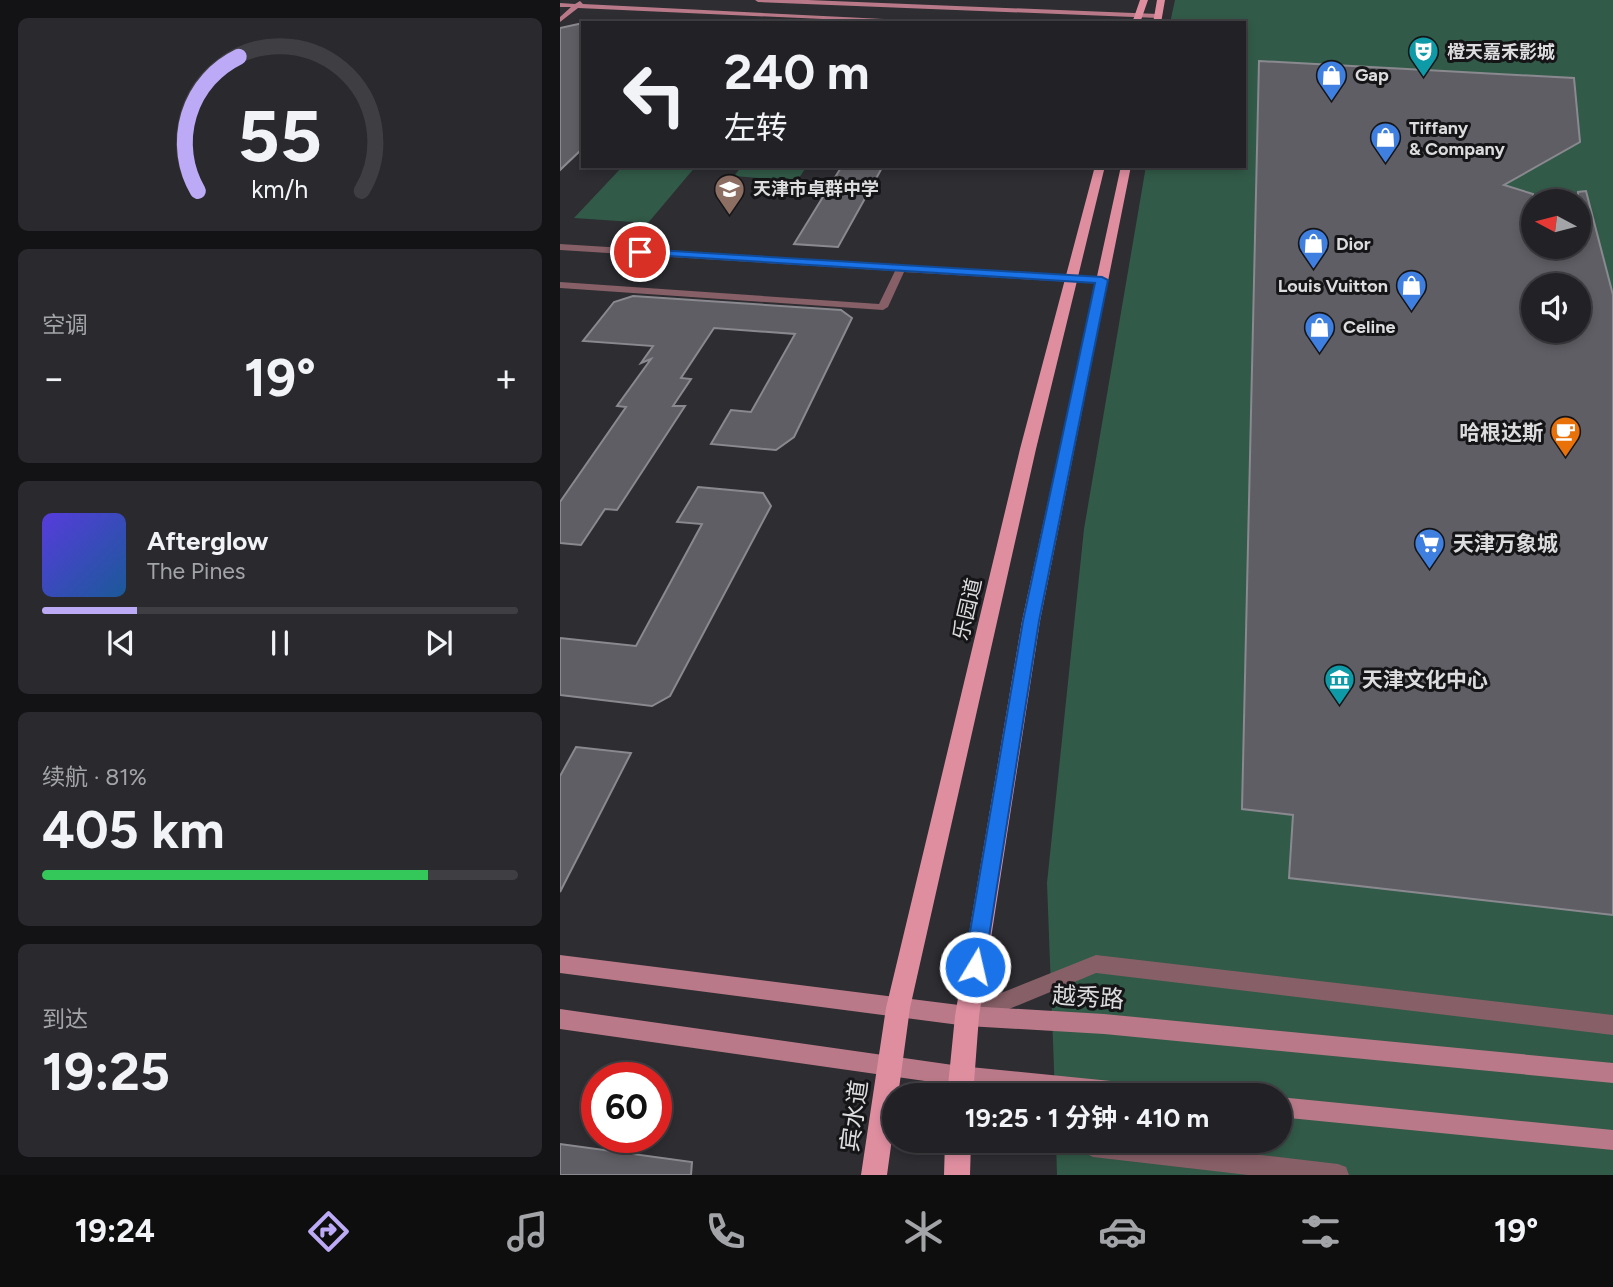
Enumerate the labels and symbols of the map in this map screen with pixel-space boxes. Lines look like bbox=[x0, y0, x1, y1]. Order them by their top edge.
theatre icon: 橙天嘉禾影城 bbox=[1407, 35, 1441, 79]
place label: 橙天嘉禾影城 bbox=[1447, 41, 1555, 63]
shop icon: Gap bbox=[1315, 58, 1349, 102]
place label: Gap bbox=[1355, 64, 1389, 86]
place label: Tiffany & Company bbox=[1409, 117, 1506, 160]
shop icon: Tiffany & Company bbox=[1369, 121, 1403, 165]
school or university icon: 天津市卓群中学 bbox=[713, 172, 747, 216]
place label: 天津市卓群中学 bbox=[753, 178, 879, 200]
north arrow bbox=[1521, 189, 1591, 259]
pin bbox=[610, 222, 670, 282]
shop icon: Dior bbox=[1296, 227, 1330, 271]
place label: Dior bbox=[1336, 233, 1371, 255]
shop icon: Louis Vuitton bbox=[1394, 269, 1428, 313]
place label: Louis Vuitton bbox=[1278, 275, 1388, 297]
shop icon: Celine bbox=[1303, 310, 1337, 354]
place label: Celine bbox=[1343, 316, 1395, 338]
cafe icon: 哈根达斯 bbox=[1549, 415, 1583, 459]
place label: 哈根达斯 bbox=[1459, 420, 1543, 445]
supermarket icon: 天津万象城 bbox=[1413, 526, 1447, 570]
place label: 天津万象城 bbox=[1453, 531, 1558, 556]
street label: 乐园道 bbox=[948, 575, 986, 643]
museum icon: 天津文化中心 bbox=[1322, 662, 1356, 706]
place label: 天津文化中心 bbox=[1362, 667, 1488, 692]
position arrow bbox=[938, 930, 1012, 1004]
street label: 越秀路 bbox=[1051, 980, 1125, 1014]
speed limit sign: 60 bbox=[581, 1062, 672, 1153]
street label: 宾水道 bbox=[835, 1078, 873, 1154]

